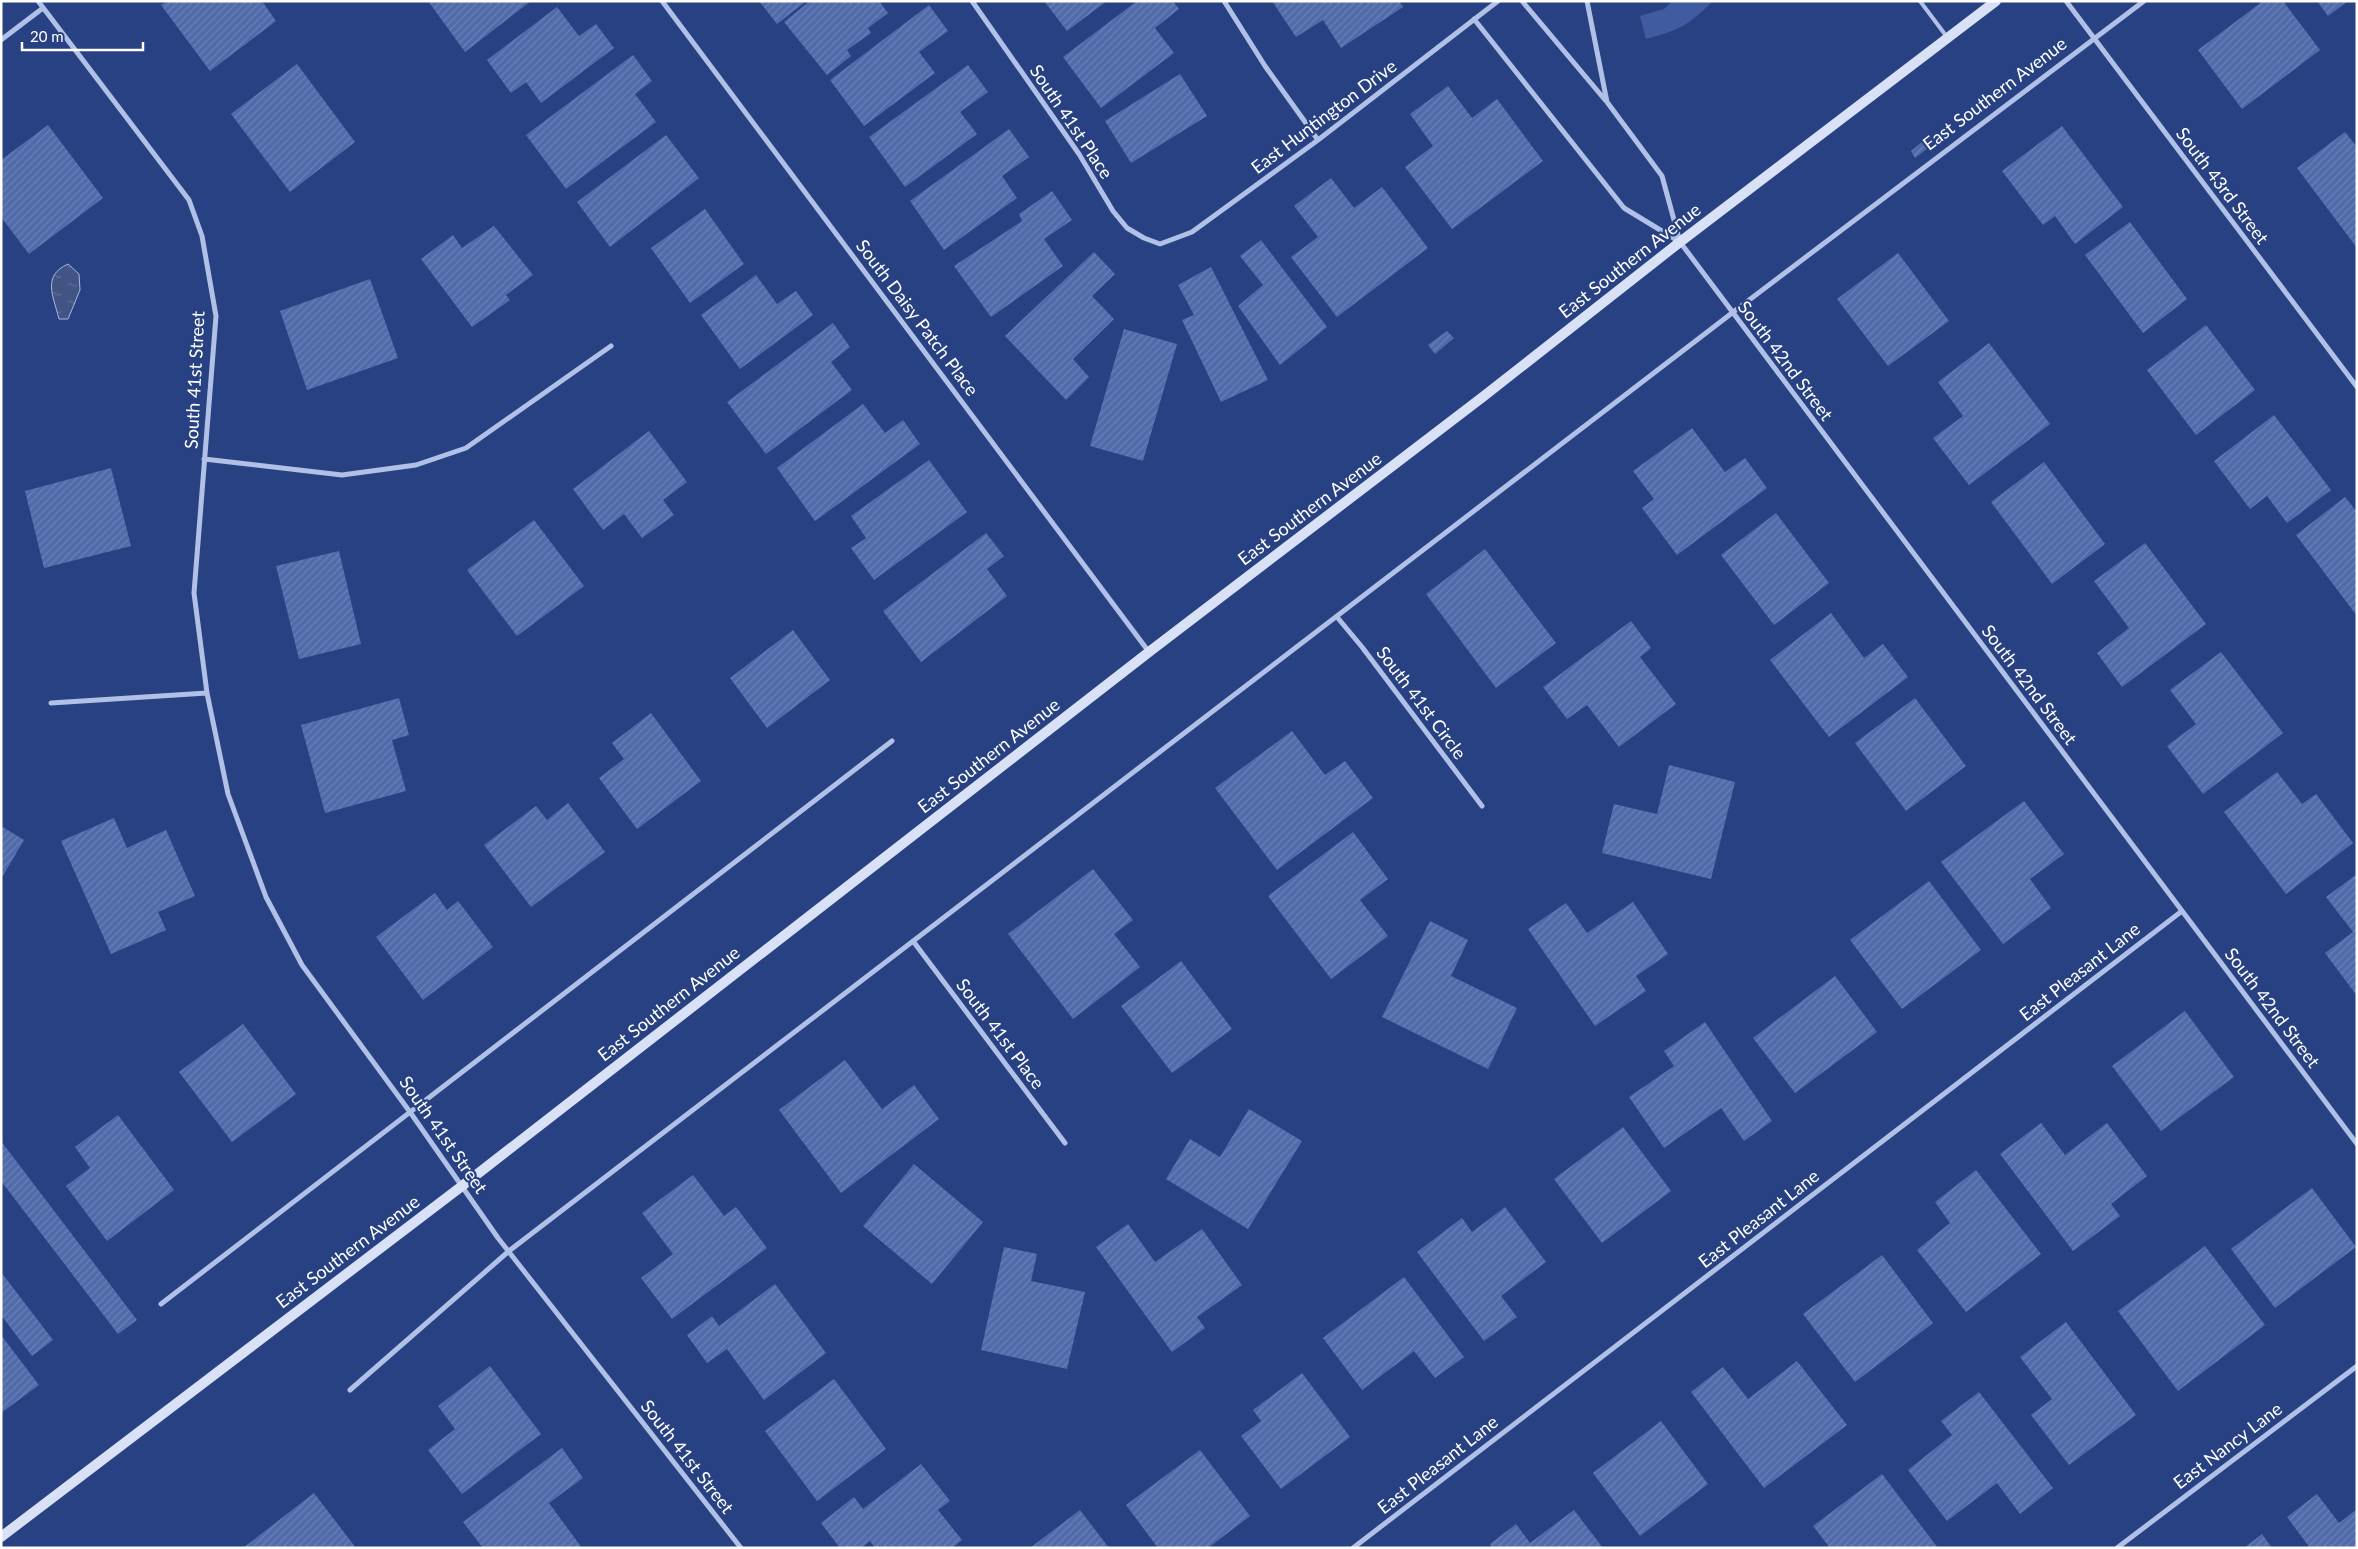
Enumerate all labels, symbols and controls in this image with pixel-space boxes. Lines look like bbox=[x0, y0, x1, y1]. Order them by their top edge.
scale bar bbox=[22, 20, 144, 52]
text: 20 m bbox=[30, 27, 64, 45]
street label: East Southern Avenue bbox=[1918, 32, 2071, 154]
street label: East Huntington Drive bbox=[1246, 54, 1400, 178]
street label: South 41st Place bbox=[1026, 60, 1118, 183]
street label: South 43rd Street bbox=[2172, 123, 2274, 248]
street label: East Southern Avenue bbox=[1554, 198, 1705, 323]
street label: South Daisy Patch Place bbox=[852, 235, 984, 400]
street label: South 42nd Street bbox=[1734, 296, 1838, 425]
street label: South 41st Street bbox=[179, 310, 209, 450]
street label: East Southern Avenue bbox=[1233, 447, 1386, 569]
street label: South 42nd Street bbox=[1978, 620, 2082, 749]
street label: South 41st Circle bbox=[1372, 642, 1471, 763]
street label: East Southern Avenue bbox=[913, 693, 1064, 818]
street label: East Pleasant Lane bbox=[2015, 917, 2144, 1025]
street label: East Southern Avenue bbox=[593, 941, 744, 1066]
street label: South 42nd Street bbox=[2221, 943, 2325, 1072]
street label: South 41st Place bbox=[952, 974, 1050, 1093]
street label: South 41st Street bbox=[395, 1072, 493, 1198]
street label: East Pleasant Lane bbox=[1694, 1164, 1823, 1272]
street label: East Southern Avenue bbox=[271, 1190, 424, 1312]
street label: South 41st Street bbox=[637, 1395, 739, 1518]
street label: East Nancy Lane bbox=[2169, 1397, 2286, 1493]
street label: East Pleasant Lane bbox=[1373, 1410, 1502, 1518]

